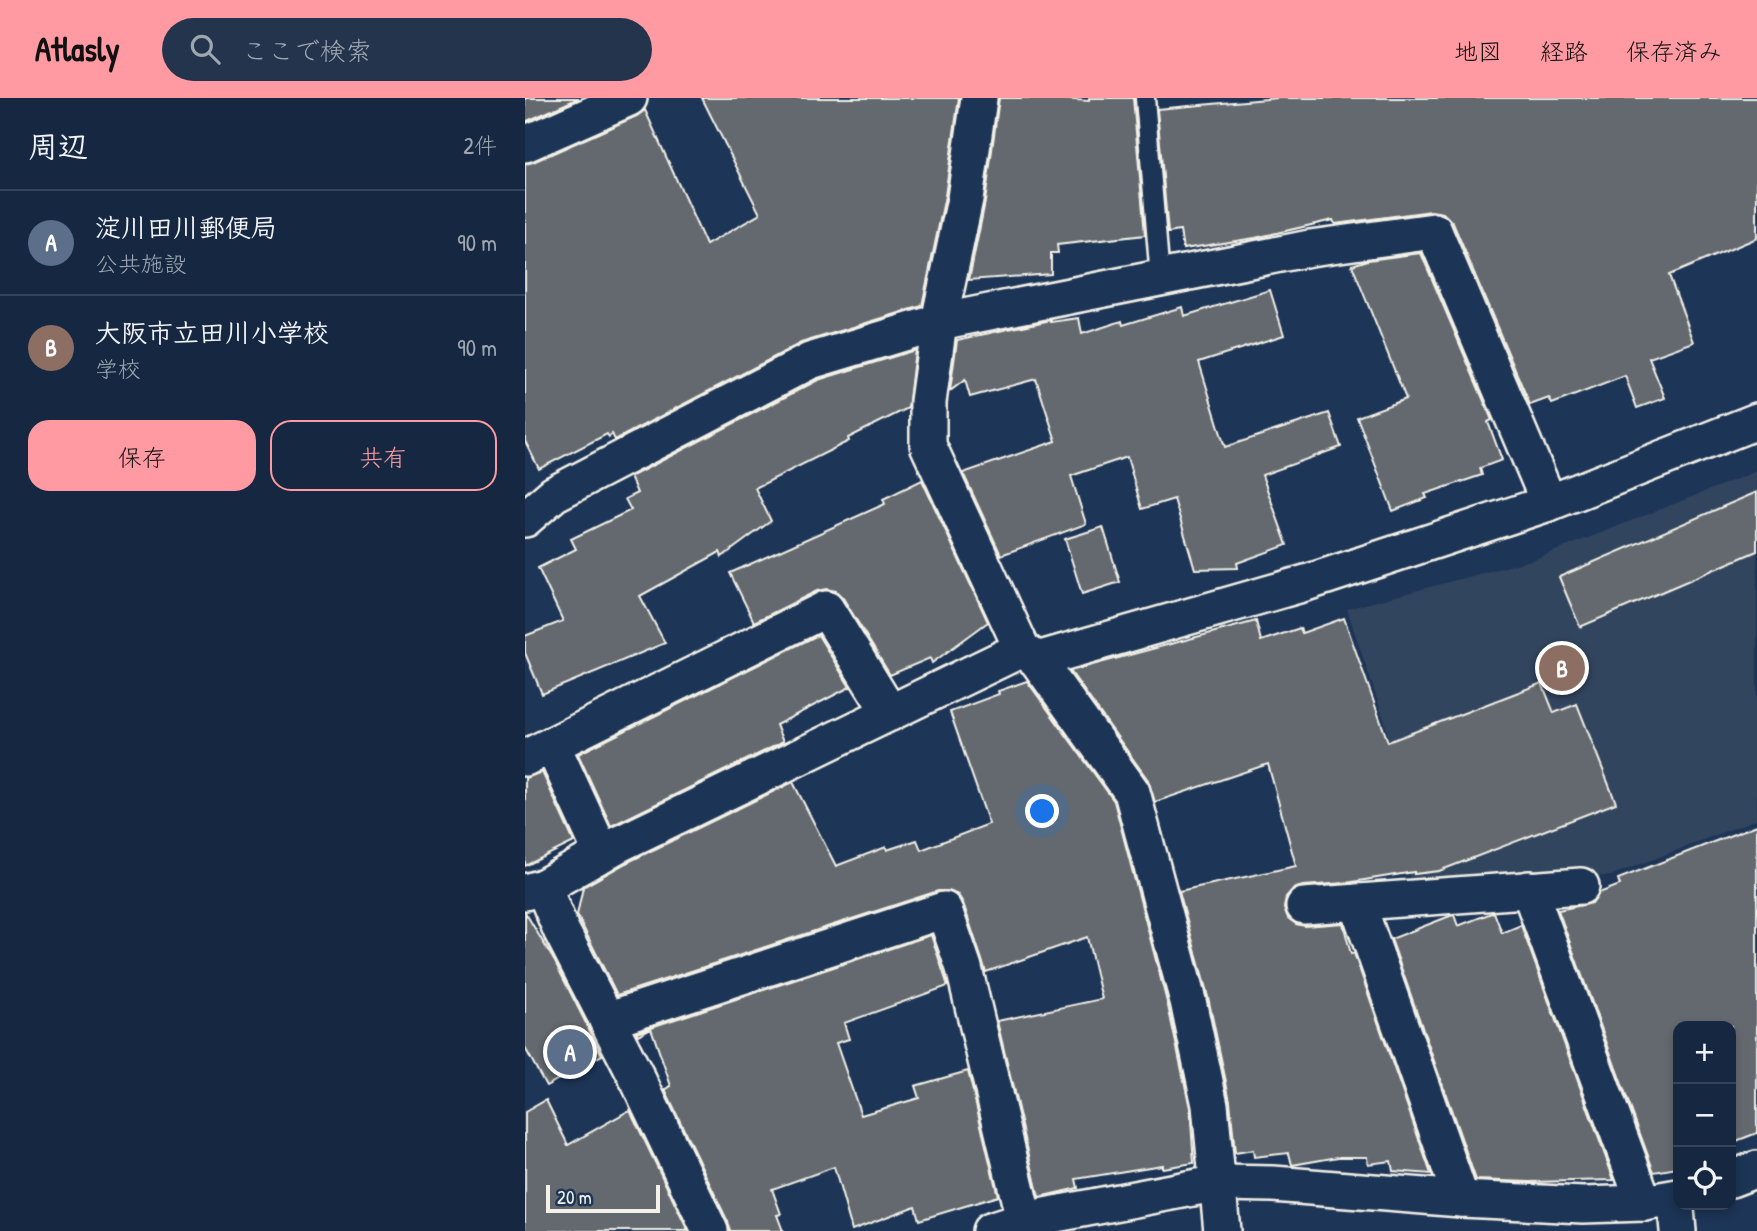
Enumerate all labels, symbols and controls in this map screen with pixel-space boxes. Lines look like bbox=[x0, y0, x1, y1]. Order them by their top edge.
search box bbox=[162, 18, 652, 81]
text: Atlasly bbox=[35, 27, 120, 71]
icon: search bbox=[186, 30, 224, 68]
text: ここで検索 bbox=[242, 33, 372, 68]
text: 地図 bbox=[1454, 35, 1502, 67]
text: 経路 bbox=[1540, 35, 1588, 67]
text: 保存済み bbox=[1626, 35, 1722, 67]
text: 周辺 bbox=[28, 126, 88, 166]
text: 2件 bbox=[463, 130, 497, 161]
text: 淀川田川郵便局 bbox=[95, 210, 277, 245]
text: A bbox=[45, 227, 57, 258]
text: 90 m bbox=[457, 227, 497, 258]
text: 公共施設 bbox=[95, 248, 187, 279]
text: 大阪市立田川小学校 bbox=[95, 315, 329, 350]
text: B bbox=[45, 332, 57, 363]
text: 90 m bbox=[457, 332, 497, 363]
text: 学校 bbox=[95, 353, 141, 384]
button: 保存 bbox=[28, 420, 256, 491]
button: 共有 bbox=[270, 420, 497, 491]
pin: B bbox=[1539, 642, 1585, 694]
your location bbox=[1025, 794, 1059, 828]
map controls bbox=[1673, 1021, 1736, 1210]
button: + bbox=[1673, 1021, 1736, 1084]
pin: A bbox=[547, 1026, 593, 1078]
button: − bbox=[1673, 1084, 1736, 1147]
button: locate bbox=[1673, 1147, 1736, 1210]
scale bar bbox=[546, 1182, 660, 1214]
text: 20 m bbox=[557, 1184, 592, 1210]

